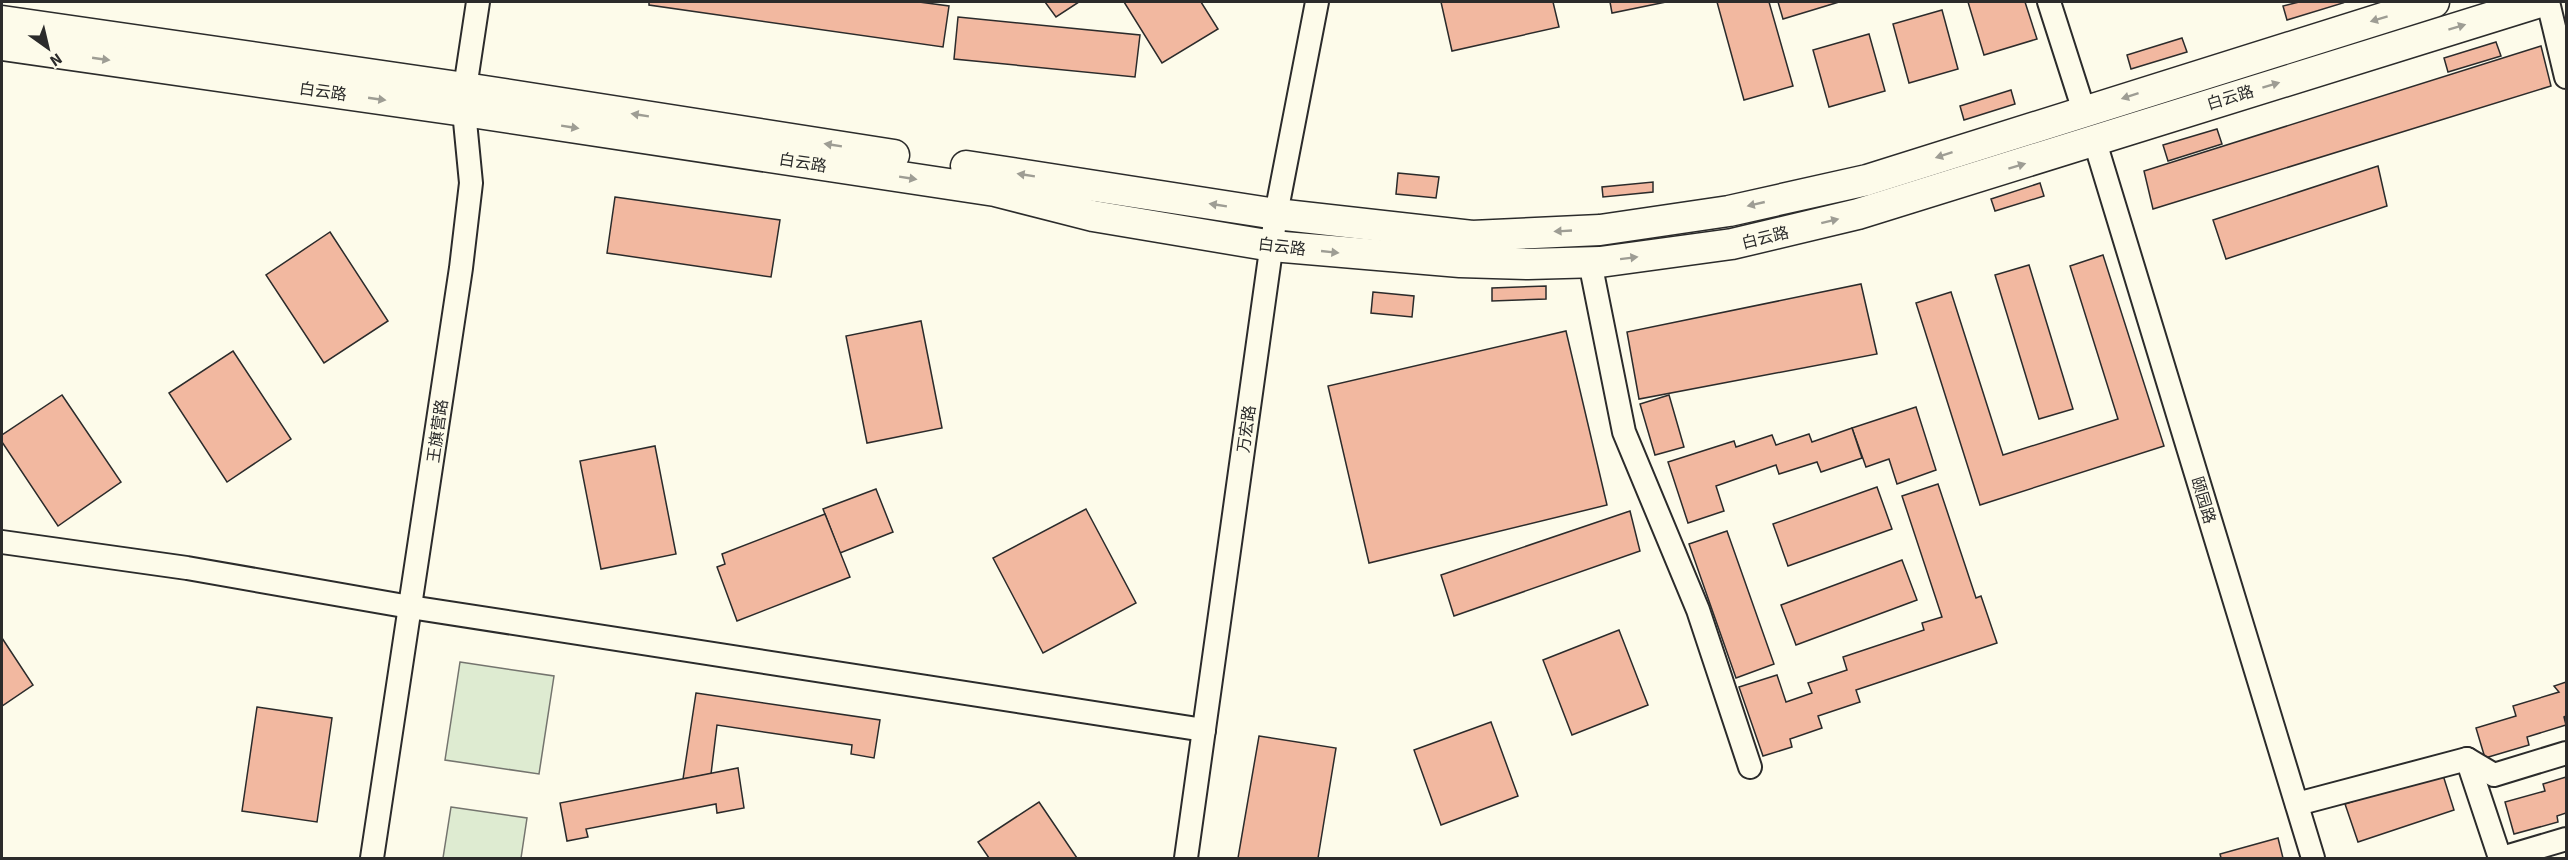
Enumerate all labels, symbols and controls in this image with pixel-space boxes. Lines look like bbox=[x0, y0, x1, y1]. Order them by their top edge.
one-way arrow bbox=[2369, 15, 2387, 24]
north arrow bbox=[18, 18, 78, 78]
one-way arrow bbox=[2448, 22, 2466, 31]
text: N bbox=[45, 48, 66, 72]
one-way arrow bbox=[92, 55, 111, 64]
street label: 白云路 bbox=[298, 78, 348, 106]
street label: 白云路 bbox=[2204, 80, 2256, 115]
one-way arrow bbox=[2262, 80, 2280, 89]
one-way arrow bbox=[2121, 92, 2139, 101]
one-way arrow bbox=[368, 94, 387, 103]
one-way arrow bbox=[631, 111, 650, 120]
one-way arrow bbox=[561, 123, 580, 132]
one-way arrow bbox=[823, 141, 842, 150]
street label: 白云路 bbox=[777, 148, 828, 178]
one-way arrow bbox=[1935, 151, 1953, 160]
one-way arrow bbox=[2008, 160, 2026, 170]
one-way arrow bbox=[1016, 171, 1035, 180]
one-way arrow bbox=[899, 173, 918, 182]
one-way arrow bbox=[1747, 200, 1765, 210]
one-way arrow bbox=[1209, 201, 1228, 210]
one-way arrow bbox=[1821, 215, 1839, 225]
street label: 白云路 bbox=[1739, 221, 1791, 254]
one-way arrow bbox=[1554, 227, 1573, 236]
street label: 白云路 bbox=[1257, 233, 1307, 261]
one-way arrow bbox=[1321, 247, 1340, 257]
one-way arrow bbox=[1620, 253, 1639, 262]
street label: 王旗营路 bbox=[423, 398, 453, 464]
street label: 万宏路 bbox=[1233, 404, 1261, 454]
street label: 颐园路 bbox=[2186, 474, 2221, 526]

